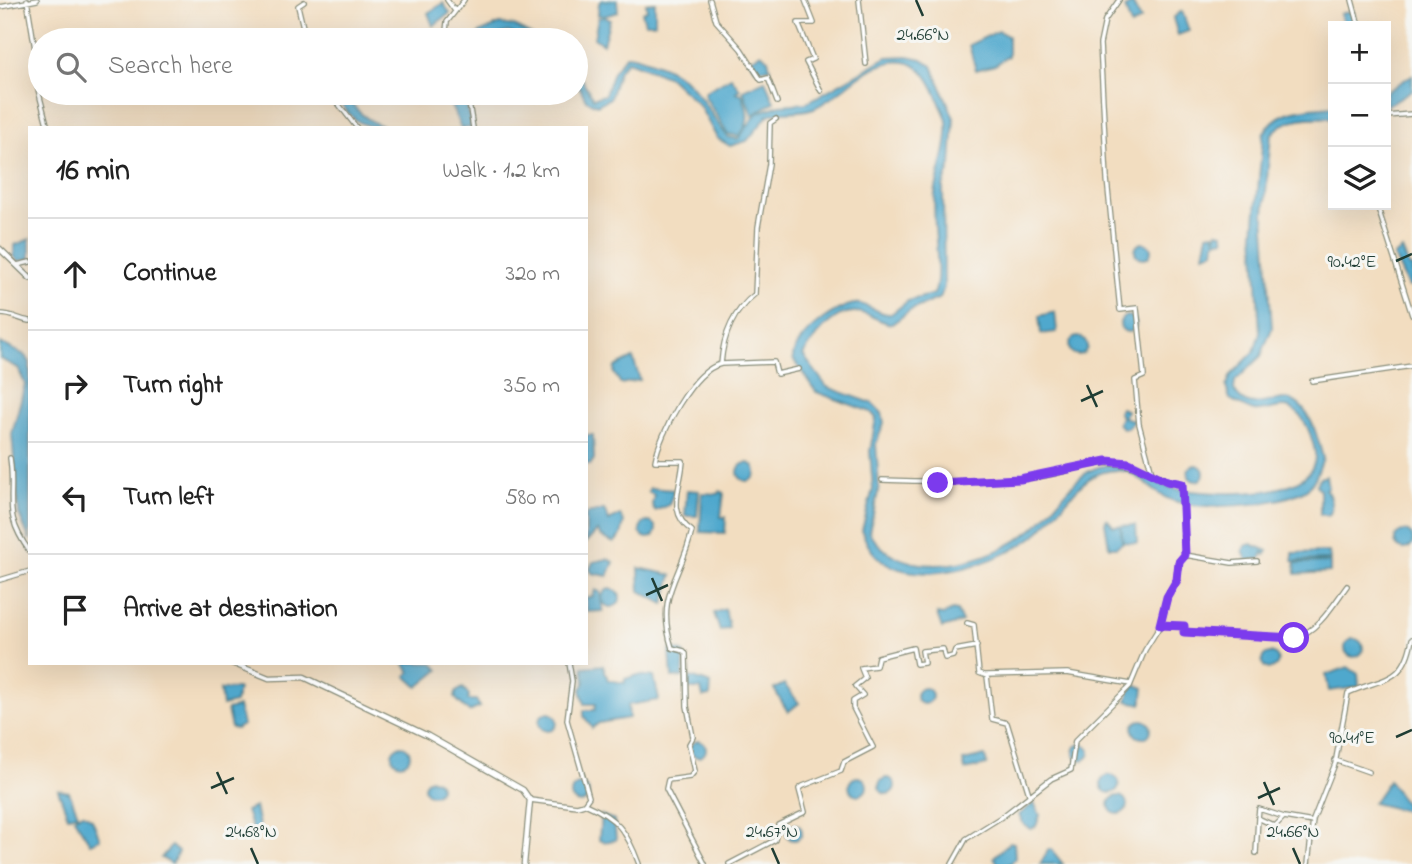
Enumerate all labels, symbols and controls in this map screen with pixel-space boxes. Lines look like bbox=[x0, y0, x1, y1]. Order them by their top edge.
map controls bbox=[1328, 21, 1391, 210]
button: + bbox=[1328, 21, 1391, 84]
text: 24.66°N bbox=[897, 23, 949, 49]
search box bbox=[28, 28, 588, 105]
icon: search bbox=[52, 48, 90, 86]
text: Search here bbox=[108, 48, 233, 86]
button: − bbox=[1328, 84, 1391, 147]
button: layers bbox=[1328, 147, 1391, 210]
text: 16 min bbox=[56, 150, 130, 194]
text: Walk · 1.2 km bbox=[442, 155, 560, 188]
text: 90.42°E bbox=[1328, 250, 1377, 276]
icon: ahead bbox=[56, 255, 94, 293]
text: Continue bbox=[123, 255, 216, 293]
text: 320 m bbox=[506, 258, 560, 291]
icon: right bbox=[56, 367, 94, 405]
text: Turn right bbox=[123, 367, 223, 405]
text: 350 m bbox=[504, 370, 560, 403]
route end bbox=[922, 467, 953, 498]
icon: left bbox=[56, 479, 94, 517]
text: Turn left bbox=[123, 479, 214, 517]
text: 580 m bbox=[505, 482, 560, 515]
icon: arrive bbox=[56, 591, 94, 629]
text: Arrive at destination bbox=[123, 591, 338, 629]
route start bbox=[1278, 622, 1309, 653]
text: 90.41°E bbox=[1329, 726, 1375, 752]
text: 24.68°N bbox=[225, 820, 277, 846]
text: 24.67°N bbox=[746, 820, 798, 846]
text: 24.66°N bbox=[1267, 820, 1319, 846]

